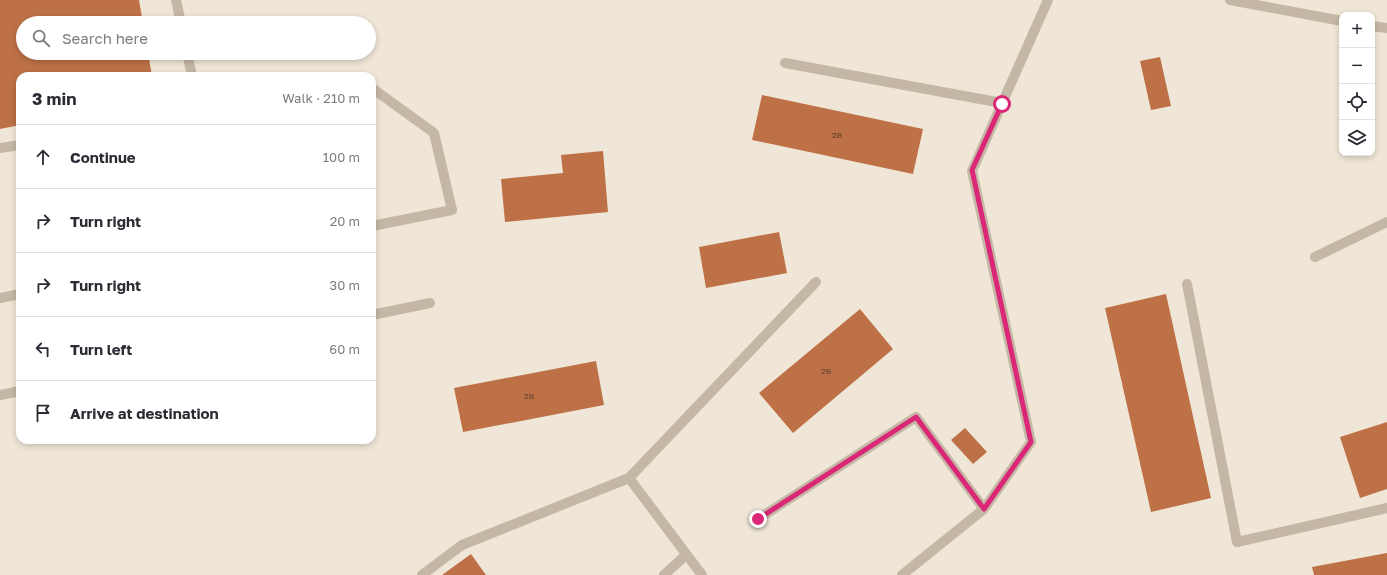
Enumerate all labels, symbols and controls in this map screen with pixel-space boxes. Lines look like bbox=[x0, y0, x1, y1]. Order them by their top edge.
map controls bbox=[1339, 12, 1375, 156]
button: + bbox=[1339, 12, 1375, 48]
search box bbox=[16, 16, 376, 60]
icon: search bbox=[30, 27, 52, 49]
text: Search here bbox=[62, 29, 148, 47]
button: − bbox=[1339, 48, 1375, 84]
button: locate bbox=[1339, 84, 1375, 120]
text: 3 min bbox=[32, 88, 76, 109]
text: Walk · 210 m bbox=[282, 90, 360, 106]
route start bbox=[993, 95, 1011, 113]
button: layers bbox=[1339, 120, 1375, 156]
house number: 2В bbox=[832, 130, 842, 140]
icon: ahead bbox=[32, 146, 54, 168]
text: Continue bbox=[70, 148, 136, 166]
text: 100 m bbox=[323, 149, 360, 165]
icon: right bbox=[32, 210, 54, 232]
text: Turn right bbox=[70, 212, 141, 230]
text: 20 m bbox=[330, 213, 360, 229]
icon: right bbox=[32, 274, 54, 296]
text: Turn right bbox=[70, 276, 141, 294]
text: 30 m bbox=[330, 277, 360, 293]
icon: left bbox=[32, 338, 54, 360]
text: Turn left bbox=[70, 340, 132, 358]
text: 60 m bbox=[329, 341, 360, 357]
house number: 2В bbox=[821, 366, 831, 376]
house number: 2В bbox=[524, 391, 534, 401]
icon: arrive bbox=[32, 402, 54, 424]
text: Arrive at destination bbox=[70, 404, 219, 422]
route end bbox=[749, 510, 767, 528]

